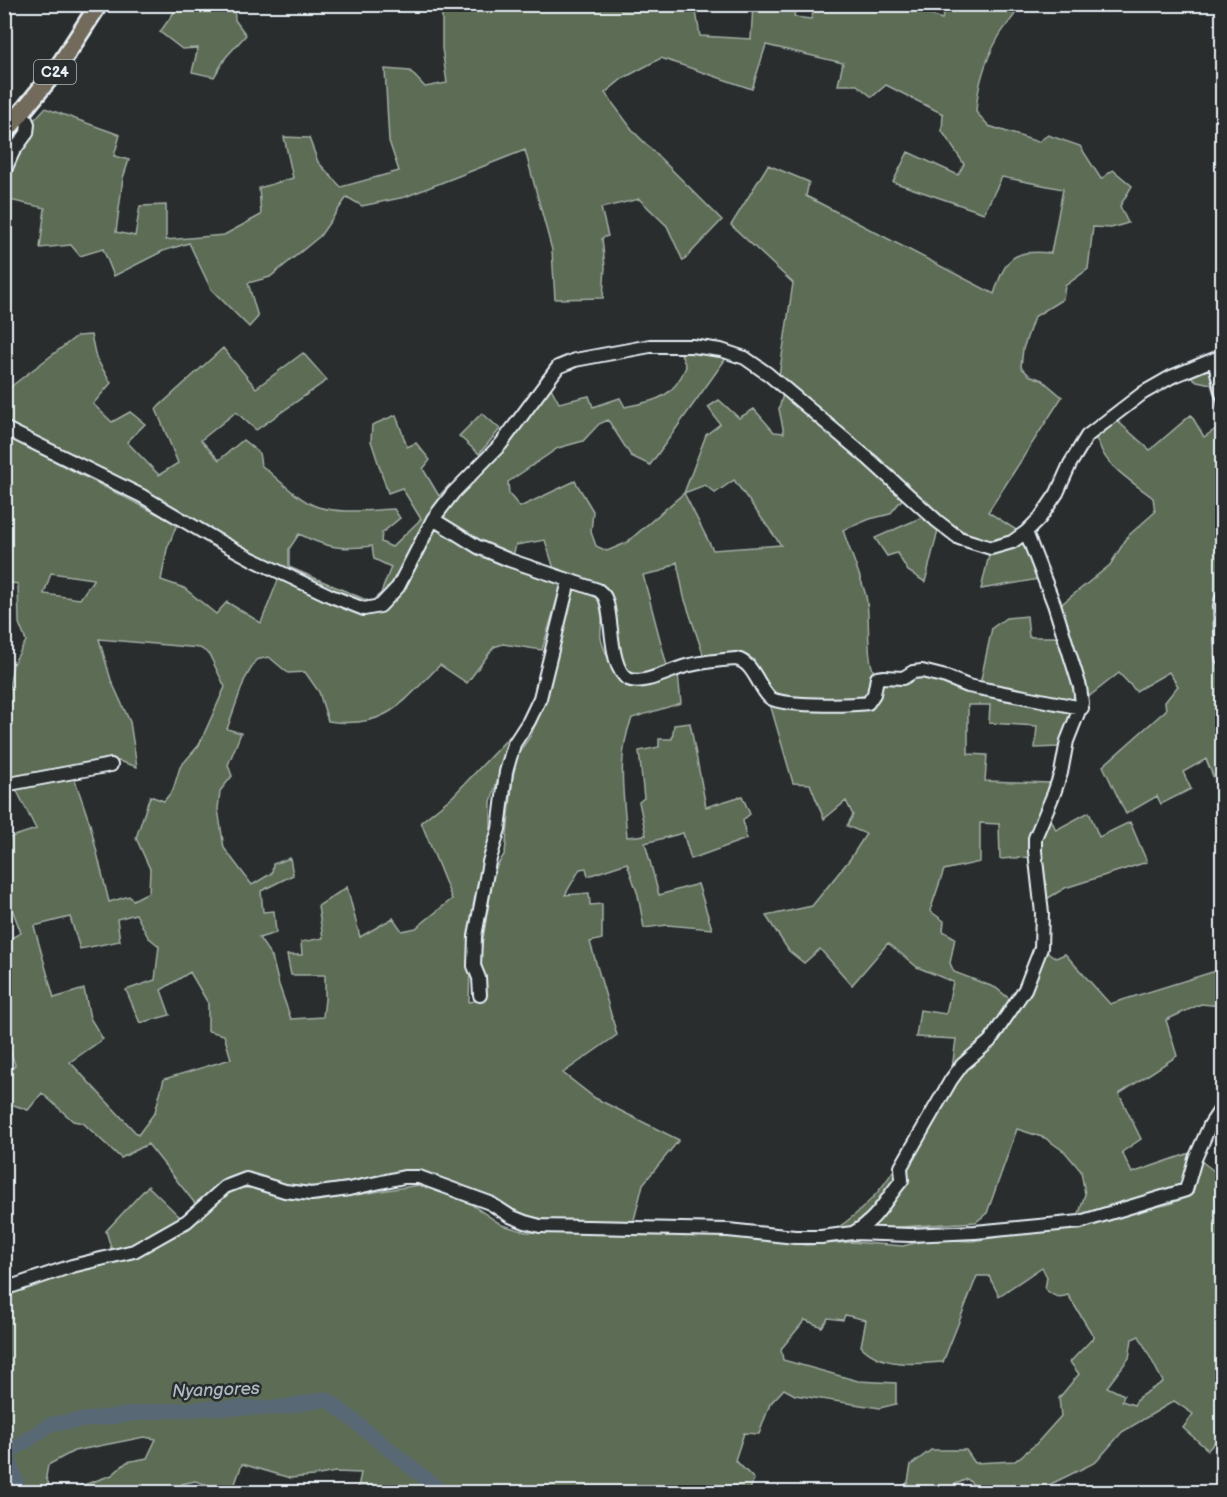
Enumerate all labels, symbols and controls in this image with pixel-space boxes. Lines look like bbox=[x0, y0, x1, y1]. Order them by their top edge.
road number: C24 bbox=[34, 60, 76, 84]
water label: Nyangores bbox=[172, 1378, 260, 1402]

